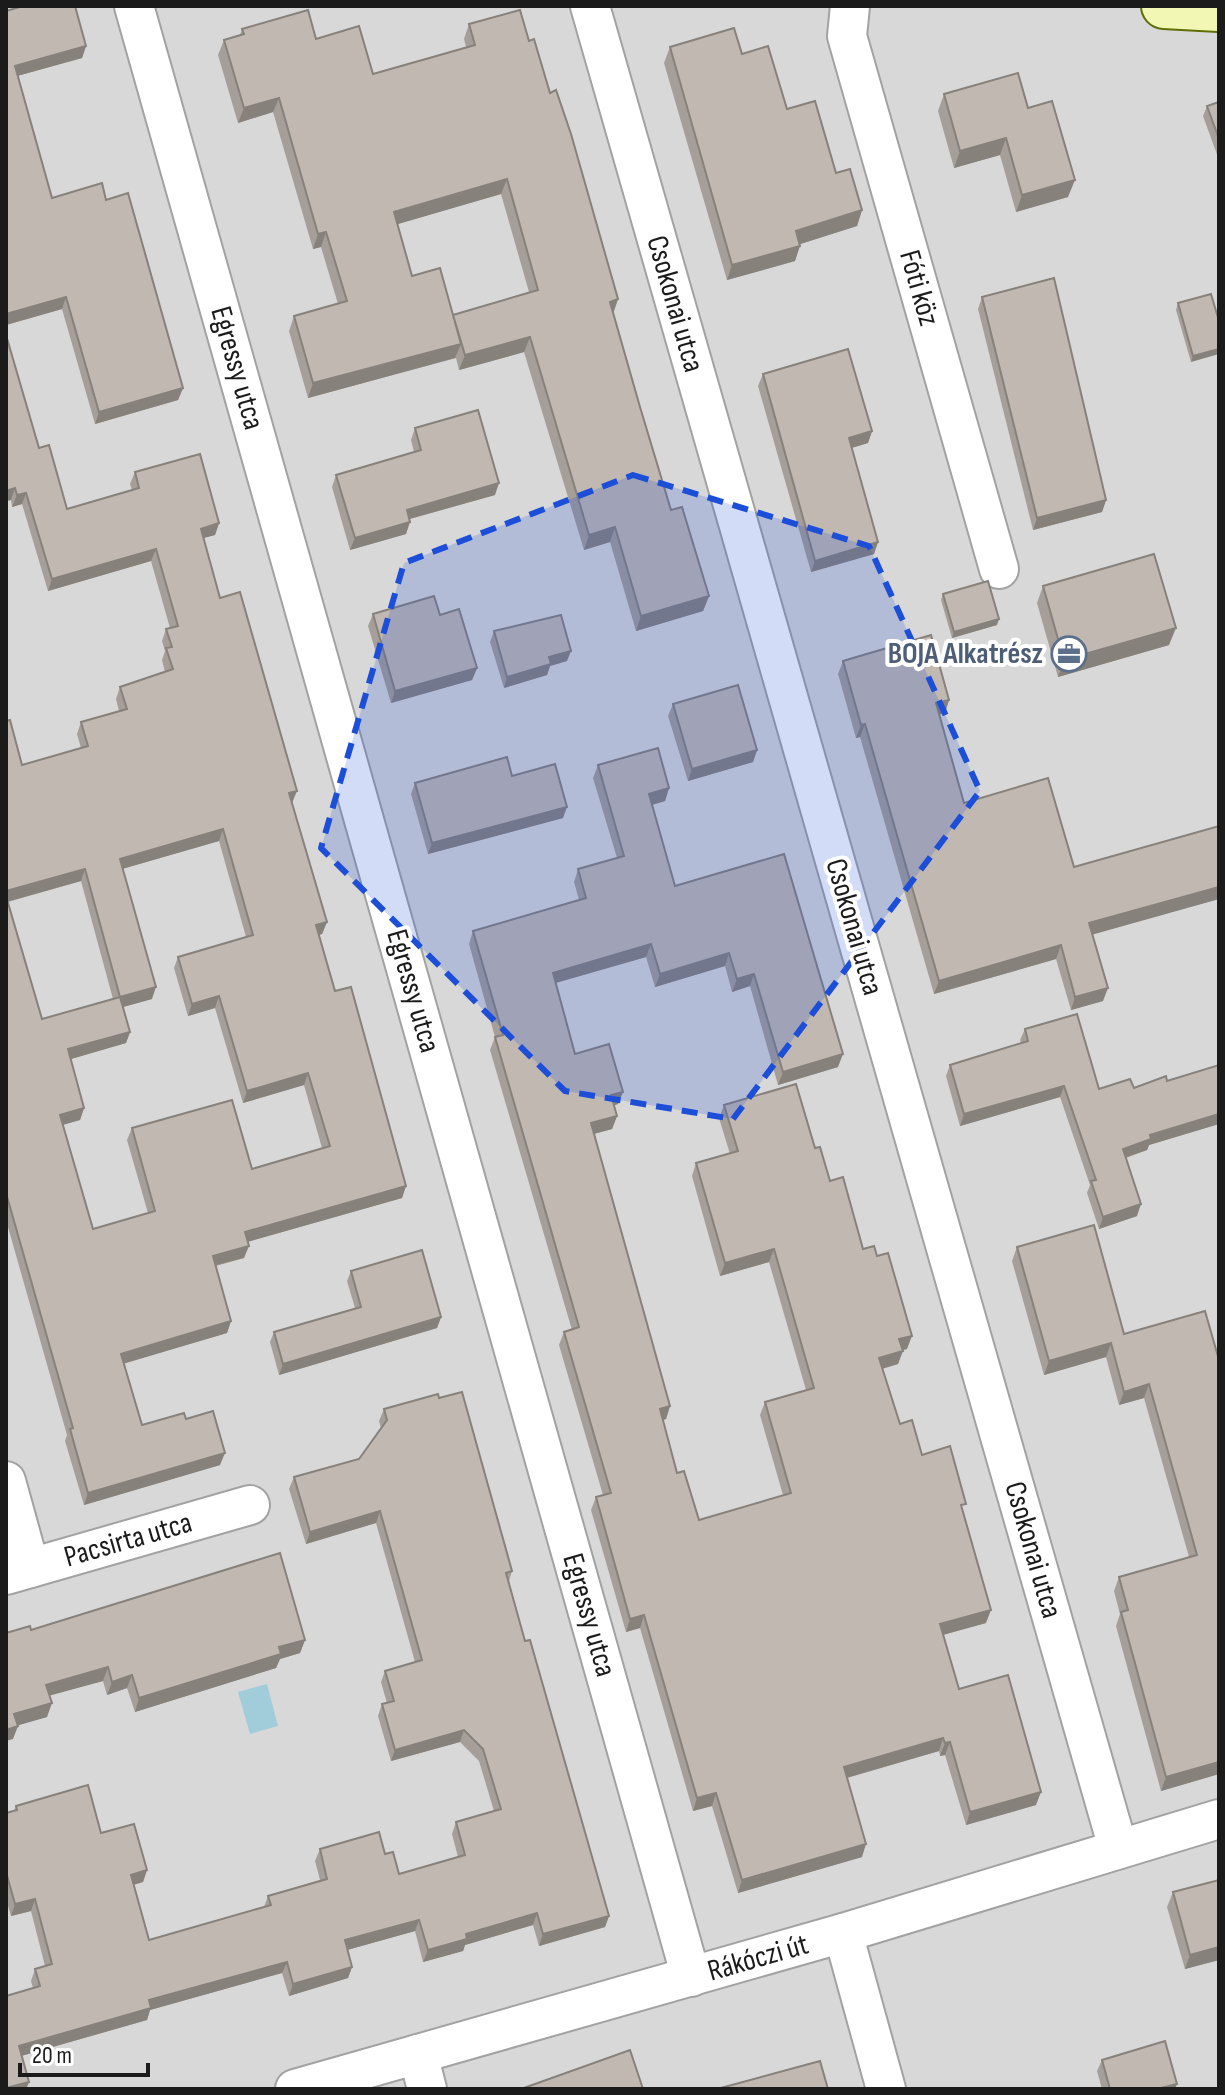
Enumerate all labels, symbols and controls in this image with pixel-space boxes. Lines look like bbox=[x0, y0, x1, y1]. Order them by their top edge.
street label: Csokonai utca bbox=[638, 232, 712, 376]
street label: Fóti köz bbox=[891, 246, 947, 330]
street label: Egressy utca bbox=[202, 302, 272, 434]
office icon: BOJA Alkatrész bbox=[1050, 635, 1088, 673]
place label: BOJA Alkatrész bbox=[888, 636, 1043, 672]
street label: Csokonai utca bbox=[817, 855, 891, 999]
street label: Egressy utca bbox=[378, 925, 448, 1057]
street label: Csokonai utca bbox=[996, 1478, 1070, 1622]
street label: Pacsirta utca bbox=[60, 1505, 196, 1575]
street label: Egressy utca bbox=[554, 1549, 624, 1681]
street label: Rákóczi út bbox=[704, 1926, 812, 1990]
scale bar bbox=[20, 2027, 148, 2077]
text: 20 m bbox=[32, 2041, 72, 2070]

